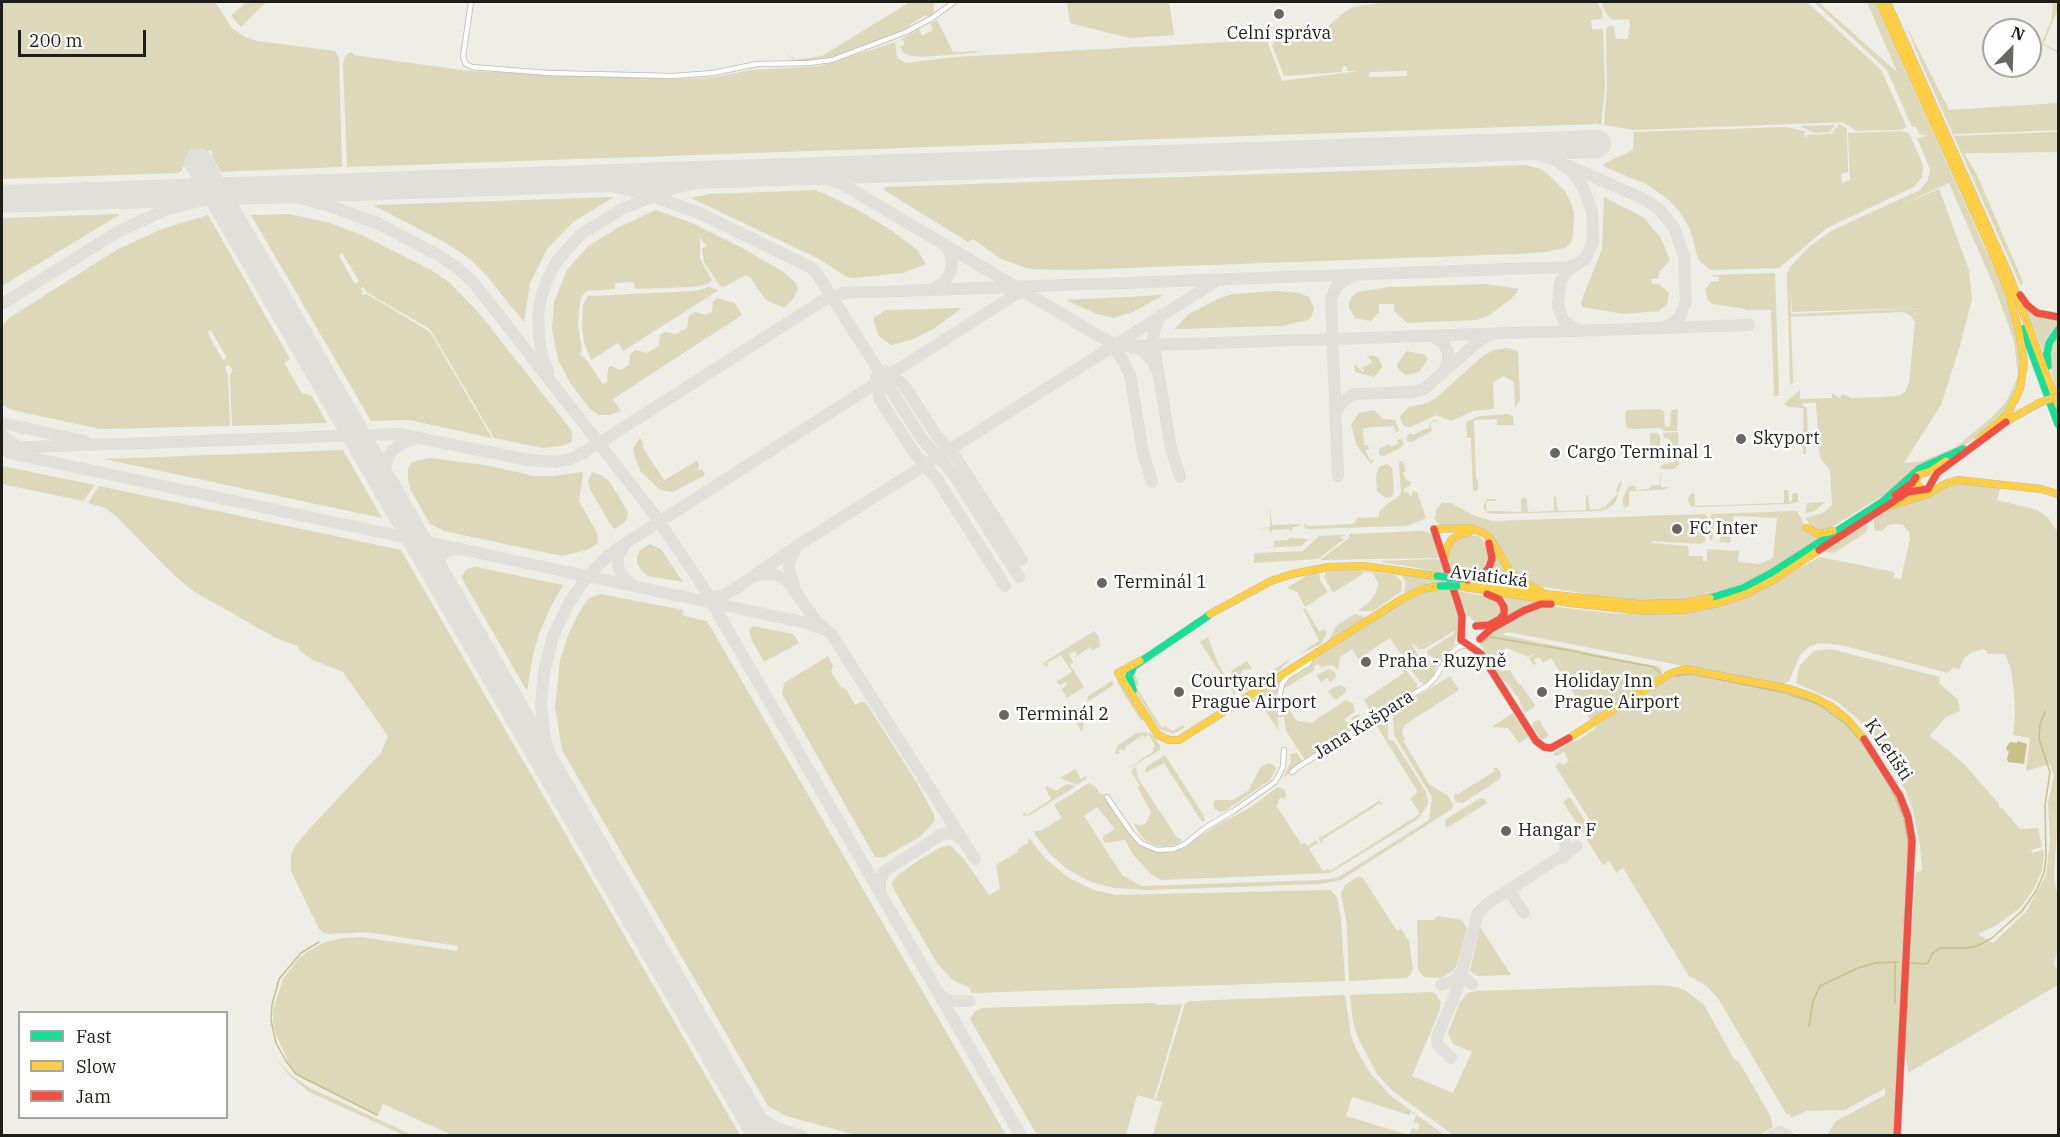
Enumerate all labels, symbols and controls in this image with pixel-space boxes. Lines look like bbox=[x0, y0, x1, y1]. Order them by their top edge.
marker: Celní správa bbox=[1272, 7, 1286, 21]
scale bar bbox=[21, 18, 148, 56]
north arrow bbox=[1982, 18, 2042, 78]
text: N bbox=[2009, 22, 2028, 45]
place label: Celní správa bbox=[1227, 23, 1331, 45]
text: 200 m bbox=[29, 29, 83, 52]
place label: Skyport bbox=[1753, 428, 1820, 450]
marker: Skyport bbox=[1734, 432, 1748, 446]
place label: Cargo Terminal 1 bbox=[1567, 442, 1713, 464]
marker: Cargo Terminal 1 bbox=[1548, 446, 1562, 460]
place label: FC Inter bbox=[1689, 518, 1758, 540]
marker: FC Inter bbox=[1670, 522, 1684, 536]
street label: Aviatická bbox=[1449, 561, 1529, 593]
place label: Terminál 1 bbox=[1114, 572, 1207, 594]
marker: Terminál 1 bbox=[1095, 576, 1109, 590]
place label: Praha - Ruzyně bbox=[1378, 651, 1506, 673]
marker: Praha - Ruzyně bbox=[1359, 655, 1373, 669]
place label: Courtyard Prague Airport bbox=[1191, 671, 1316, 714]
place label: Holiday Inn Prague Airport bbox=[1554, 671, 1679, 714]
marker: Courtyard Prague Airport bbox=[1172, 685, 1186, 699]
marker: Holiday Inn Prague Airport bbox=[1535, 685, 1549, 699]
street label: Jana Kašpara bbox=[1310, 686, 1418, 764]
place label: Terminál 2 bbox=[1016, 704, 1109, 726]
marker: Terminál 2 bbox=[997, 708, 1011, 722]
street label: K Letišti bbox=[1859, 715, 1917, 785]
place label: Hangar F bbox=[1518, 820, 1596, 842]
marker: Hangar F bbox=[1499, 824, 1513, 838]
legend bbox=[18, 1011, 228, 1119]
text: Fast bbox=[76, 1025, 111, 1048]
text: Slow bbox=[76, 1055, 116, 1078]
text: Jam bbox=[76, 1085, 111, 1108]

